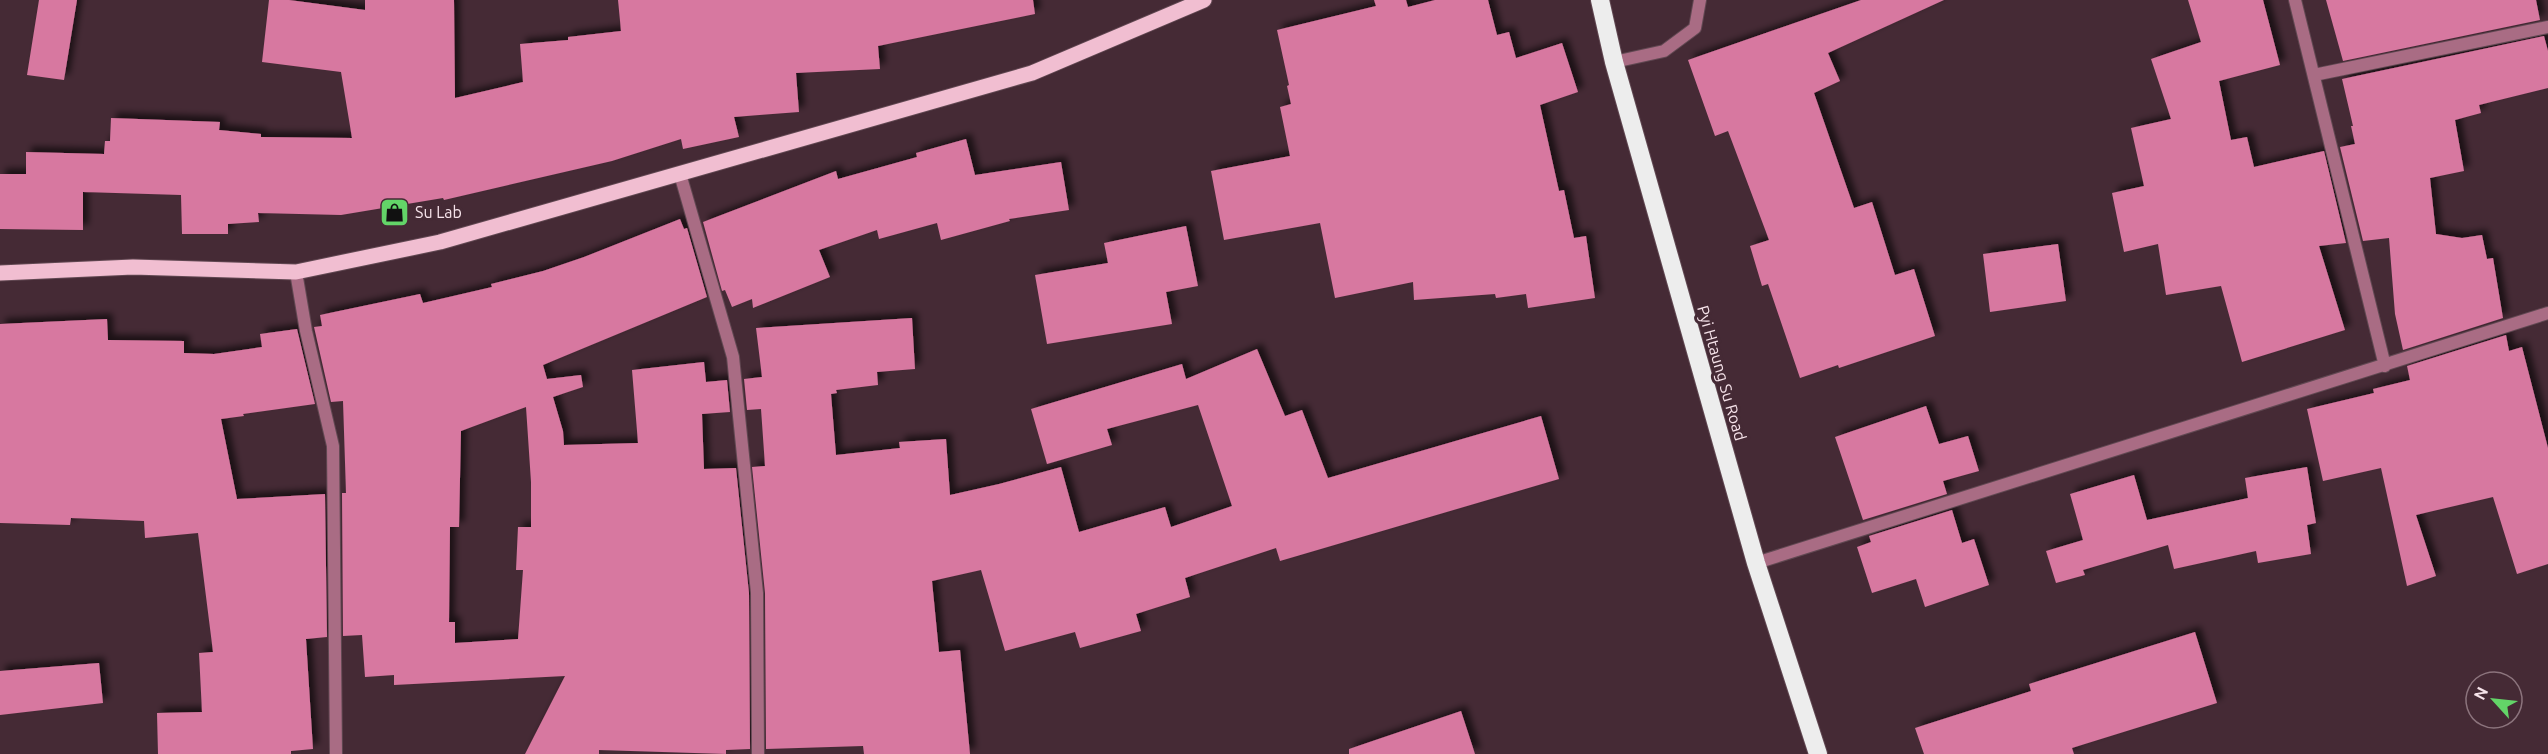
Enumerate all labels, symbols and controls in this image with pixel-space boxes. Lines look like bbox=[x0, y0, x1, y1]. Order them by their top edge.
shop icon: Su Lab bbox=[378, 196, 410, 228]
place label: Su Lab bbox=[415, 203, 462, 221]
street label: Pyi Htaung Su Road bbox=[1694, 303, 1750, 443]
north arrow bbox=[2464, 670, 2524, 730]
text: N bbox=[2470, 684, 2491, 703]

